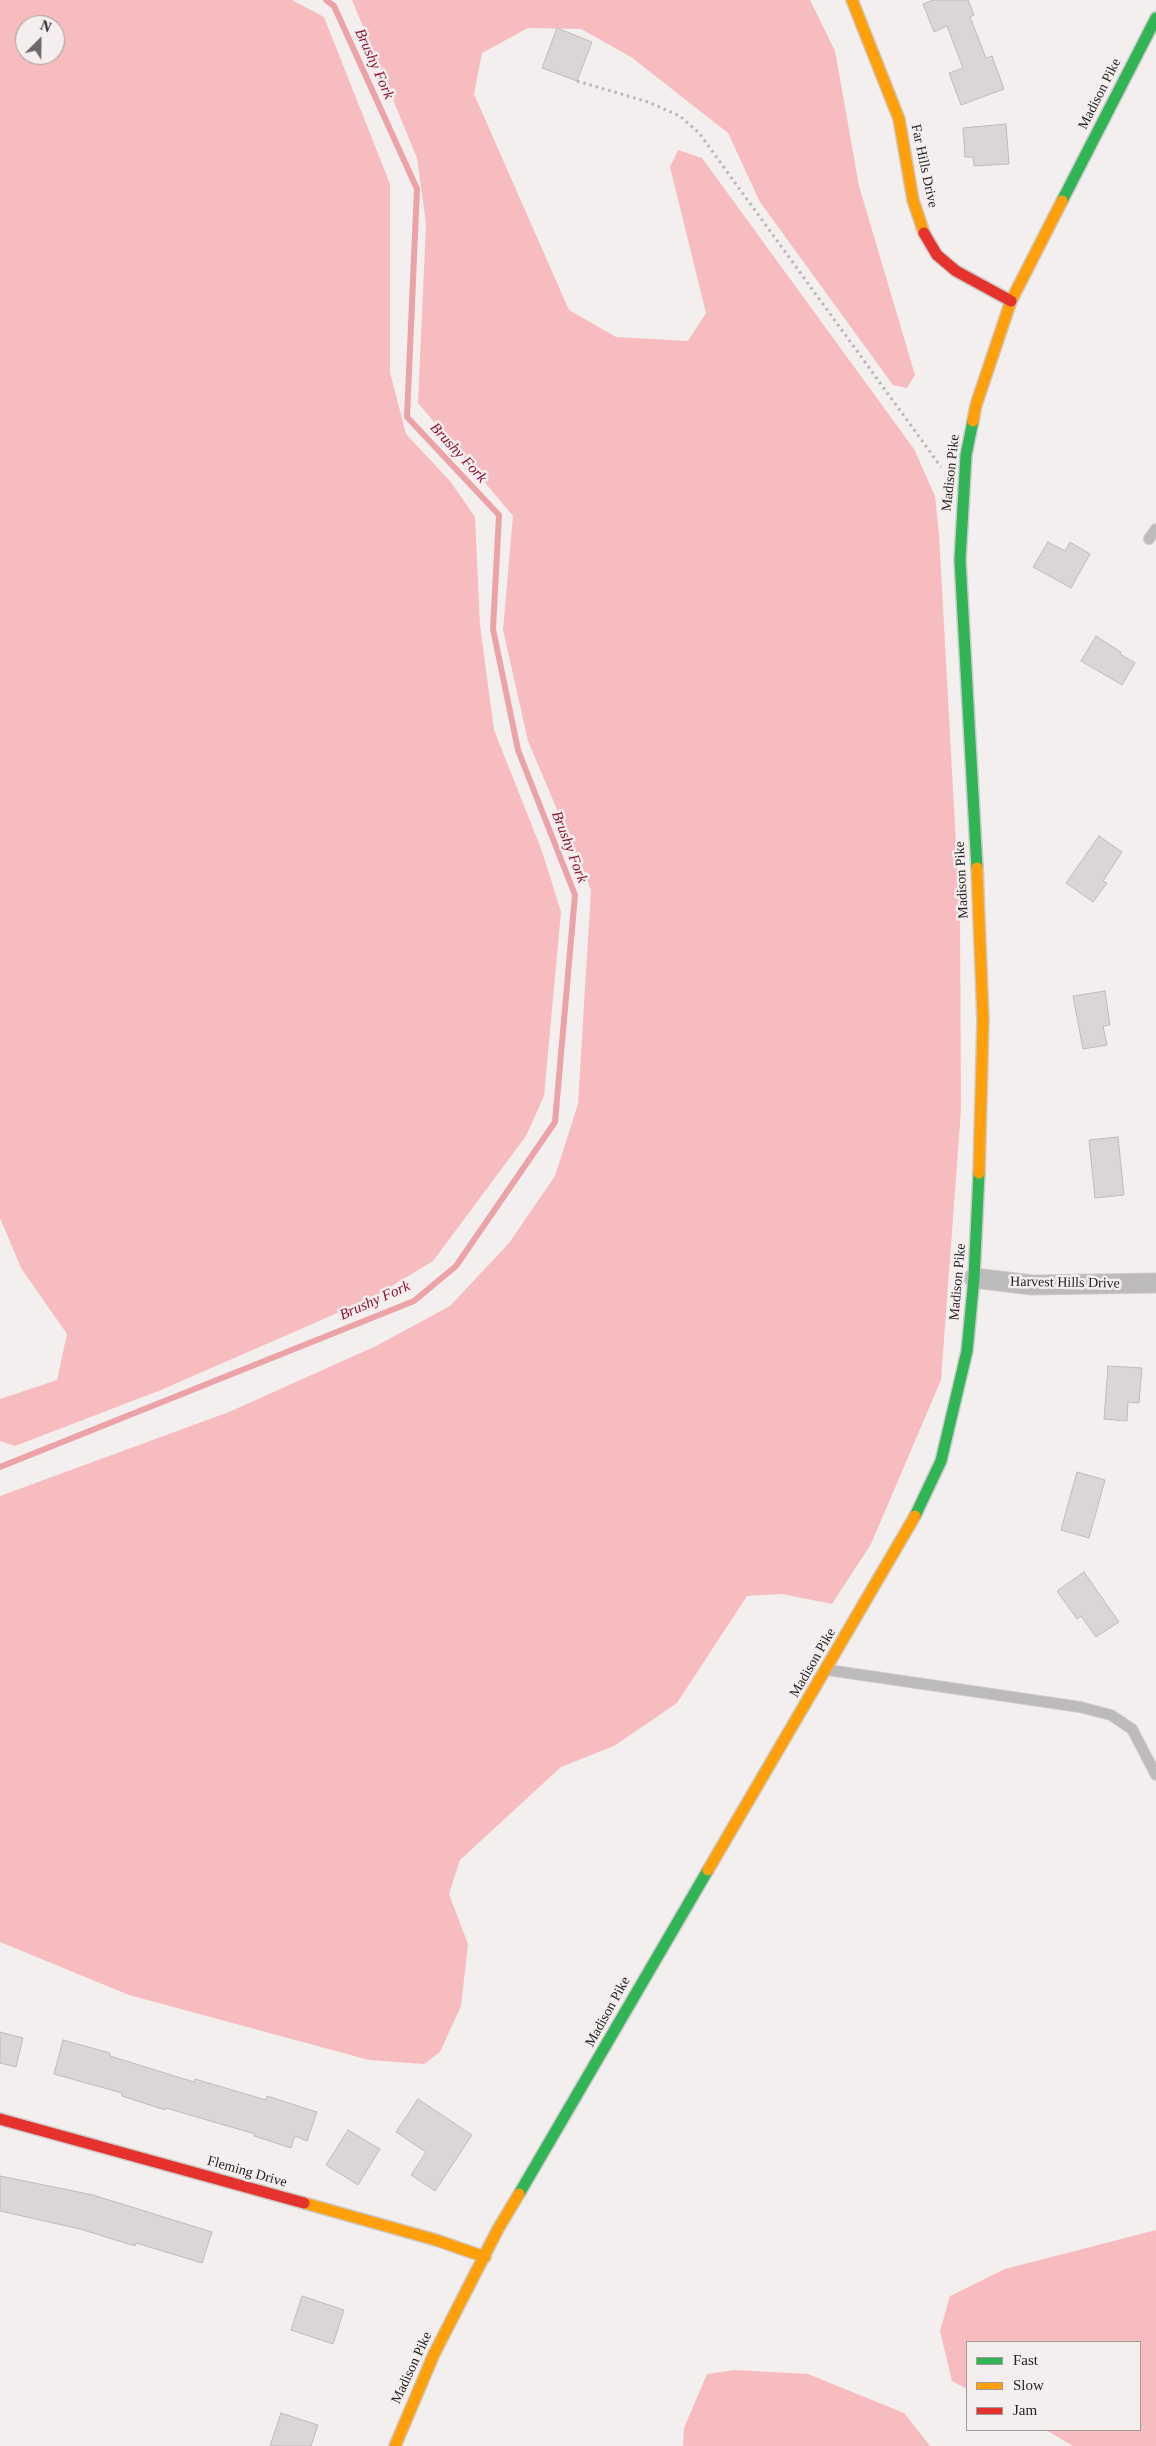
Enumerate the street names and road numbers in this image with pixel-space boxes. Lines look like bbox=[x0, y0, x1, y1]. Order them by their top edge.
street label: Madison Pike bbox=[1075, 56, 1125, 132]
street label: Far Hills Drive bbox=[907, 123, 941, 209]
street label: Madison Pike bbox=[939, 434, 963, 512]
street label: Madison Pike bbox=[952, 841, 972, 919]
street label: Madison Pike bbox=[946, 1243, 970, 1321]
street label: Harvest Hills Drive bbox=[1010, 1274, 1120, 1292]
street label: Madison Pike bbox=[786, 1625, 840, 1701]
street label: Madison Pike bbox=[582, 1974, 634, 2050]
street label: Fleming Drive bbox=[205, 2153, 289, 2191]
street label: Madison Pike bbox=[388, 2329, 436, 2407]

